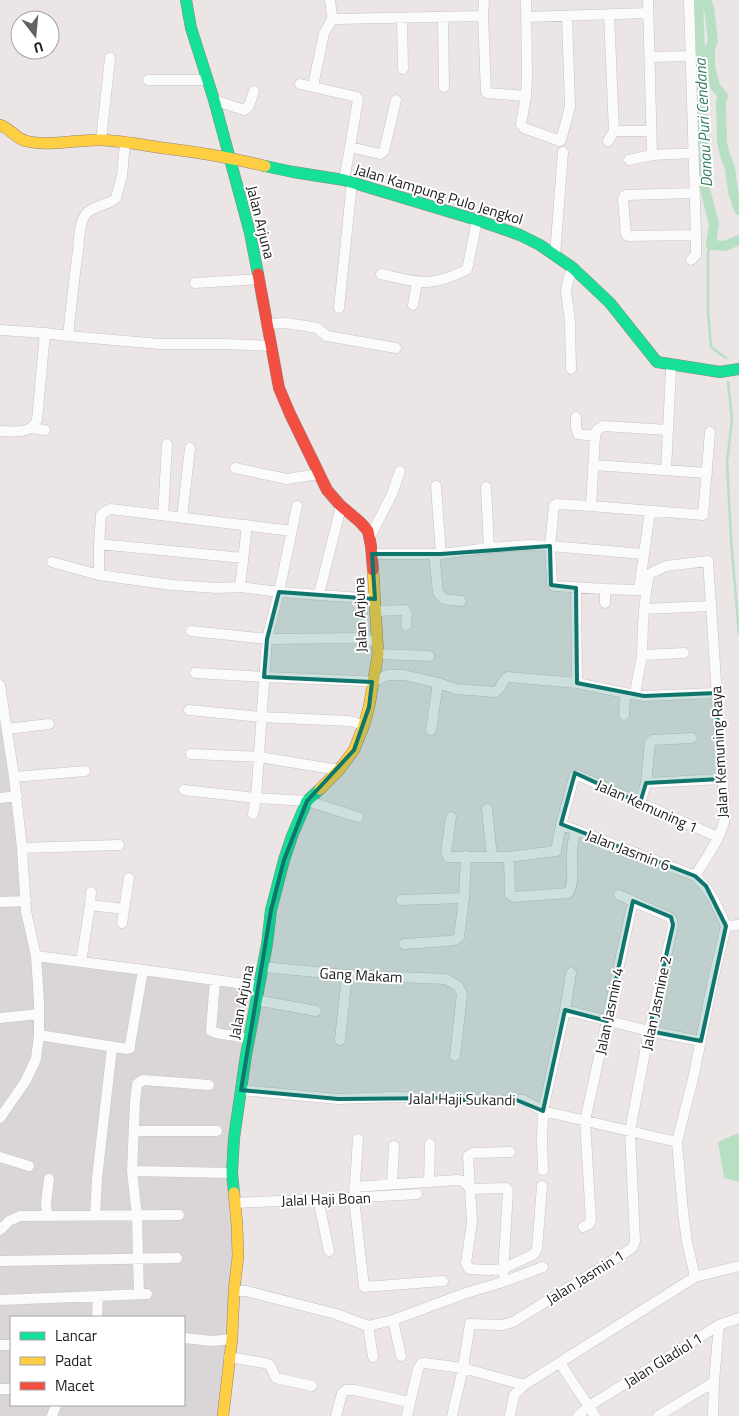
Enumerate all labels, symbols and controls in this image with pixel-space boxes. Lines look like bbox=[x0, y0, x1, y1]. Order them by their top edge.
north arrow bbox=[10, 10, 60, 60]
text: U bbox=[31, 37, 46, 59]
water label: Danau Puri Cendana bbox=[688, 57, 718, 188]
street label: Jalan Kampung Pulo Jengkol bbox=[352, 157, 526, 231]
street label: Jalan Arjuna bbox=[241, 183, 281, 262]
street label: Jalan Arjuna bbox=[347, 577, 373, 653]
street label: Jalan Kemuning Raya bbox=[704, 685, 734, 819]
street label: Jalan Kemuning 1 bbox=[592, 773, 702, 839]
street label: Jalan Jasmin 6 bbox=[583, 823, 673, 877]
street label: Jalan Jasmine 2 bbox=[635, 954, 677, 1052]
street label: Gang Makam bbox=[319, 961, 403, 989]
street label: Jalan Arjuna bbox=[223, 962, 260, 1041]
street label: Jalan Jasmin 4 bbox=[589, 965, 629, 1057]
street label: Jalal Haji Sukandi bbox=[408, 1087, 516, 1111]
street label: Jalal Haji Boan bbox=[281, 1186, 371, 1212]
street label: Jalan Jasmin 1 bbox=[541, 1244, 629, 1310]
legend bbox=[10, 1316, 185, 1406]
text: Lancar bbox=[55, 1324, 97, 1347]
street label: Jalan Gladiol 1 bbox=[619, 1327, 707, 1393]
text: Padat bbox=[55, 1349, 93, 1372]
text: Macet bbox=[55, 1374, 95, 1397]

